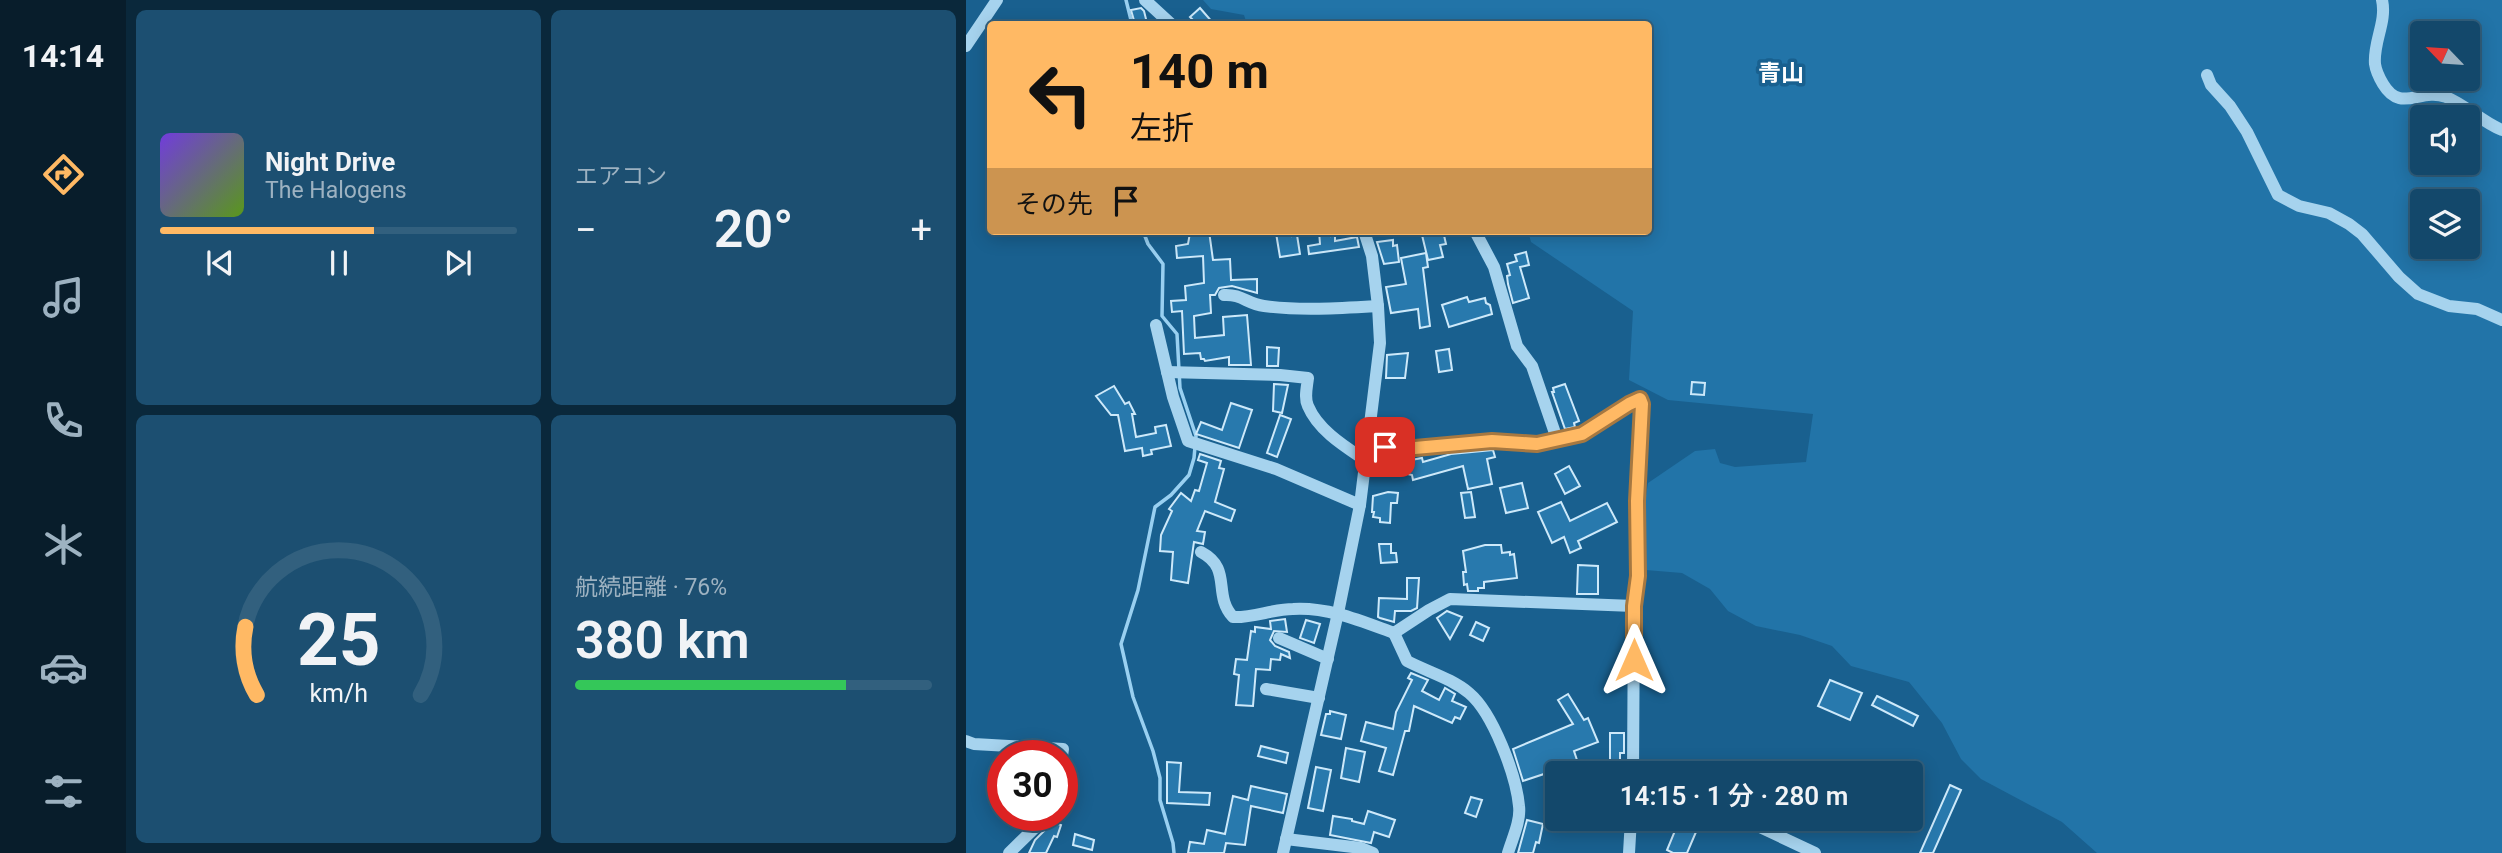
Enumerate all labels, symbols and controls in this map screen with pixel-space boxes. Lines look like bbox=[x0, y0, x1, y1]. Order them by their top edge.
north arrow bbox=[2410, 21, 2480, 91]
map controls bbox=[2410, 21, 2480, 259]
text: 14:14 bbox=[22, 37, 104, 75]
text: 140 m bbox=[1130, 43, 1269, 100]
icon: left bbox=[1015, 49, 1106, 140]
district label: 青山 bbox=[1758, 60, 1804, 87]
button: sound bbox=[2410, 105, 2480, 175]
text: 左折 bbox=[1130, 109, 1194, 147]
text: Night Drive bbox=[265, 147, 395, 177]
icon: directions bbox=[39, 150, 88, 199]
text: エアコン bbox=[575, 163, 667, 190]
text: The Halogens bbox=[265, 177, 407, 204]
icon: arrive bbox=[1107, 182, 1145, 220]
text: その先 bbox=[1015, 189, 1093, 219]
button: layers bbox=[2410, 189, 2480, 259]
text: 20° bbox=[714, 199, 793, 260]
text: − bbox=[575, 208, 597, 252]
text: + bbox=[910, 208, 932, 252]
icon: previous bbox=[201, 244, 239, 282]
icon: pause bbox=[320, 244, 358, 282]
icon: next bbox=[439, 244, 477, 282]
icon: music bbox=[39, 273, 88, 322]
icon: phone bbox=[39, 396, 88, 445]
pin bbox=[1355, 417, 1415, 477]
icon: arrive bbox=[1366, 428, 1404, 466]
icon: climate bbox=[39, 520, 88, 569]
text: 航続距離 · 76% bbox=[575, 574, 727, 601]
text: 25 bbox=[297, 597, 380, 683]
text: 380 km bbox=[575, 610, 750, 671]
position arrow bbox=[1597, 623, 1671, 697]
icon: car bbox=[39, 643, 88, 692]
text: km/h bbox=[309, 679, 368, 708]
speed limit sign: 30 bbox=[987, 740, 1078, 831]
icon: filters bbox=[39, 767, 88, 816]
text: 14:15 · 1 分 · 280 m bbox=[1620, 781, 1848, 811]

